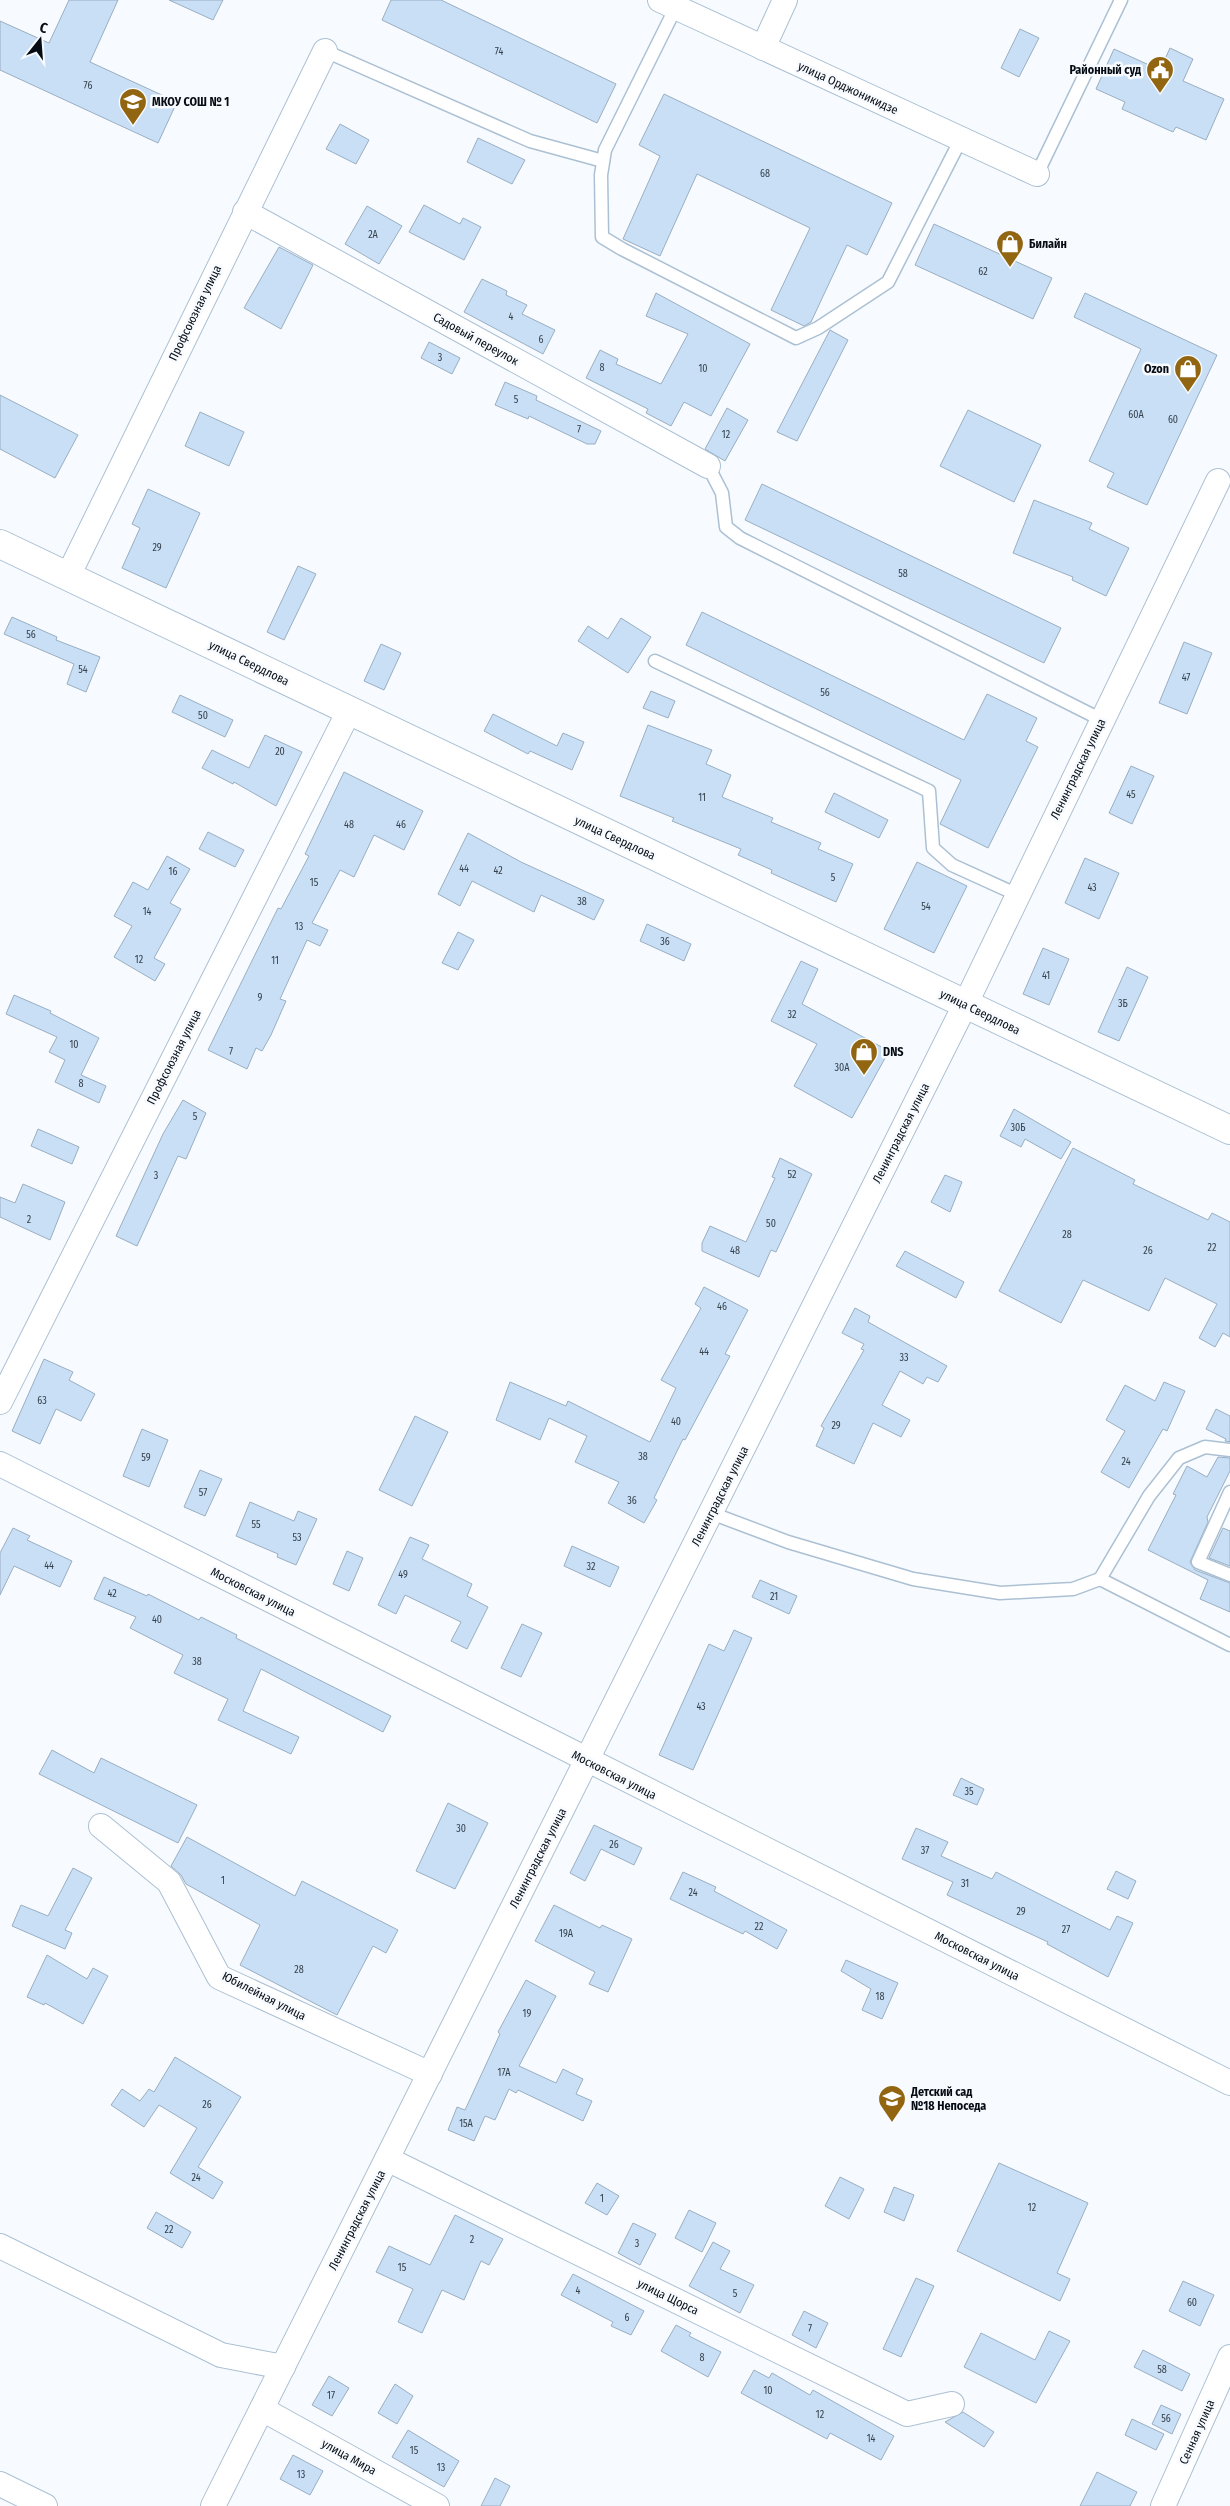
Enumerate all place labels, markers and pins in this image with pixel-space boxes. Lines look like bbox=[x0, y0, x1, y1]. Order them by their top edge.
public building icon: Районный суд bbox=[1145, 55, 1175, 94]
place label: Районный суд bbox=[1069, 63, 1141, 77]
school or university icon: МКОУ СОШ № 1 bbox=[118, 87, 148, 126]
place label: МКОУ СОШ № 1 bbox=[152, 95, 229, 109]
shop icon: Билайн bbox=[995, 229, 1025, 268]
place label: Билайн bbox=[1029, 237, 1067, 251]
shop icon: Ozon bbox=[1173, 354, 1203, 393]
place label: Ozon bbox=[1144, 362, 1169, 376]
shop icon: DNS bbox=[849, 1037, 879, 1076]
place label: DNS bbox=[883, 1045, 904, 1059]
school or university icon: Детский сад №18 Непоседа bbox=[877, 2084, 907, 2123]
place label: Детский сад №18 Непоседа bbox=[910, 2085, 986, 2113]

